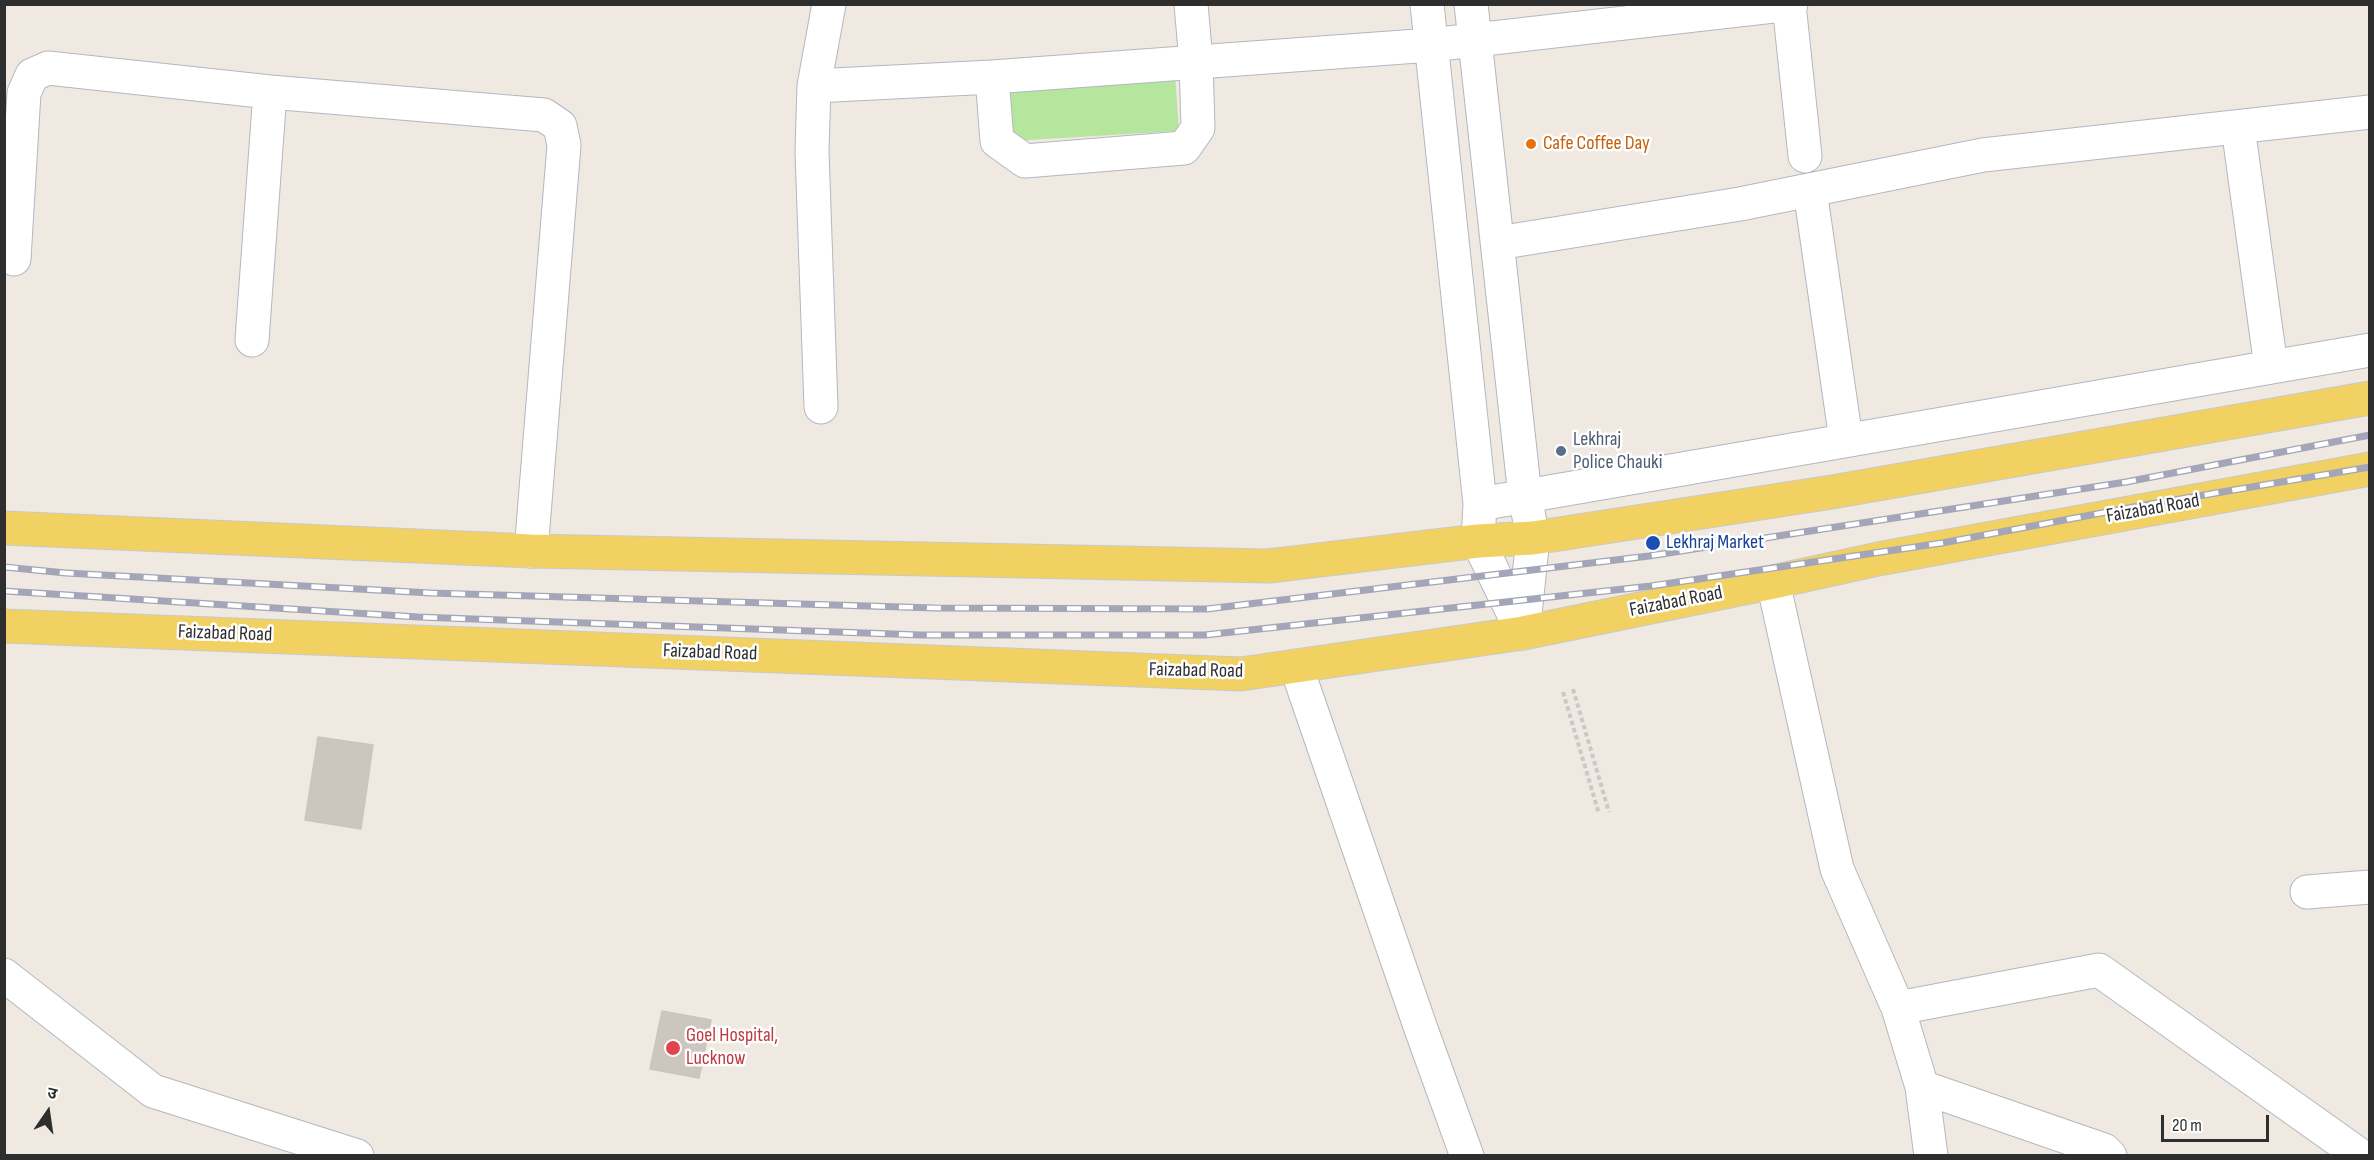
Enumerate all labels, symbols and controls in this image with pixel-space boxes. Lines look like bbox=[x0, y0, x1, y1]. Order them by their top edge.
place label: Cafe Coffee Day bbox=[1543, 132, 1650, 156]
marker: Cafe Coffee Day bbox=[1524, 137, 1538, 151]
place label: Lekhraj Police Chauki bbox=[1573, 428, 1662, 475]
marker: Lekhraj Police Chauki bbox=[1554, 444, 1568, 458]
street label: Faizabad Road bbox=[2104, 489, 2202, 529]
place label: Lekhraj Market bbox=[1666, 531, 1764, 555]
marker: Lekhraj Market bbox=[1644, 534, 1662, 552]
street label: Faizabad Road bbox=[1627, 581, 1725, 623]
street label: Faizabad Road bbox=[177, 620, 273, 648]
street label: Faizabad Road bbox=[662, 639, 758, 667]
street label: Faizabad Road bbox=[1149, 658, 1243, 684]
place label: Goel Hospital, Lucknow bbox=[686, 1024, 778, 1071]
marker: Goel Hospital, Lucknow bbox=[664, 1039, 682, 1057]
north arrow bbox=[18, 1082, 78, 1142]
text: उ bbox=[45, 1084, 59, 1104]
scale bar bbox=[2164, 1103, 2272, 1141]
text: 20 m bbox=[2172, 1115, 2202, 1136]

